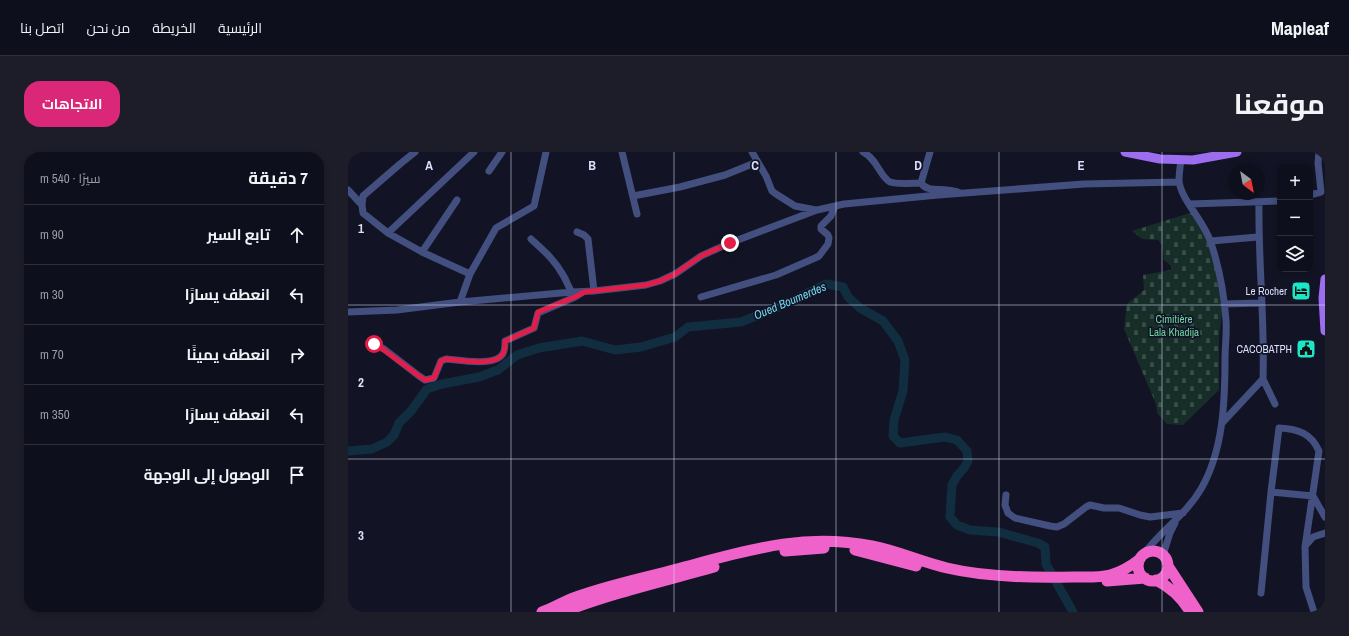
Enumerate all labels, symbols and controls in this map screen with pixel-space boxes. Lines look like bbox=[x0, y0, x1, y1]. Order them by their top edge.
text: Mapleaf bbox=[1271, 15, 1329, 41]
text: اتصل بنا bbox=[20, 19, 64, 37]
text: من نحن bbox=[86, 19, 130, 37]
text: الخريطة bbox=[152, 19, 196, 37]
text: الرئيسية bbox=[218, 19, 262, 37]
button: الاتجاهات bbox=[24, 81, 120, 127]
text: موقعنا bbox=[1234, 85, 1325, 123]
text: A bbox=[425, 157, 433, 174]
text: B bbox=[588, 157, 596, 174]
text: C bbox=[751, 157, 759, 174]
text: D bbox=[914, 157, 922, 174]
text: E bbox=[1077, 157, 1085, 174]
north arrow bbox=[1229, 164, 1265, 200]
map controls bbox=[1277, 164, 1313, 272]
button: + bbox=[1277, 164, 1313, 200]
text: 7 دقيقة bbox=[248, 166, 308, 189]
text: سيرًا · 540 m bbox=[40, 170, 101, 187]
button: − bbox=[1277, 200, 1313, 236]
text: 1 bbox=[358, 220, 364, 237]
text: تابع السير bbox=[207, 224, 270, 245]
icon: ahead bbox=[286, 224, 308, 246]
text: 90 m bbox=[40, 226, 64, 243]
route end bbox=[721, 234, 739, 252]
button: layers bbox=[1277, 236, 1313, 272]
water label: Oued Boumerdes bbox=[751, 279, 829, 323]
hotel icon: Le Rocher bbox=[1290, 280, 1312, 302]
text: انعطف يسارًا bbox=[185, 284, 270, 305]
icon: left bbox=[286, 284, 308, 306]
place label: Le Rocher bbox=[1245, 284, 1287, 298]
text: 30 m bbox=[40, 286, 64, 303]
park label: Cimitière Lala Khadija bbox=[1149, 312, 1199, 339]
route start bbox=[365, 335, 383, 353]
public building icon: CACOBATPH bbox=[1295, 338, 1317, 360]
place label: CACOBATPH bbox=[1237, 342, 1292, 356]
text: انعطف يمينًا bbox=[187, 344, 270, 365]
icon: right bbox=[286, 344, 308, 366]
text: 70 m bbox=[40, 346, 64, 363]
text: 2 bbox=[358, 374, 364, 391]
text: انعطف يسارًا bbox=[185, 404, 270, 425]
icon: left bbox=[286, 404, 308, 426]
text: 350 m bbox=[40, 406, 70, 423]
text: الوصول إلى الوجهة bbox=[144, 464, 270, 485]
icon: arrive bbox=[286, 464, 308, 486]
text: 3 bbox=[358, 527, 364, 544]

